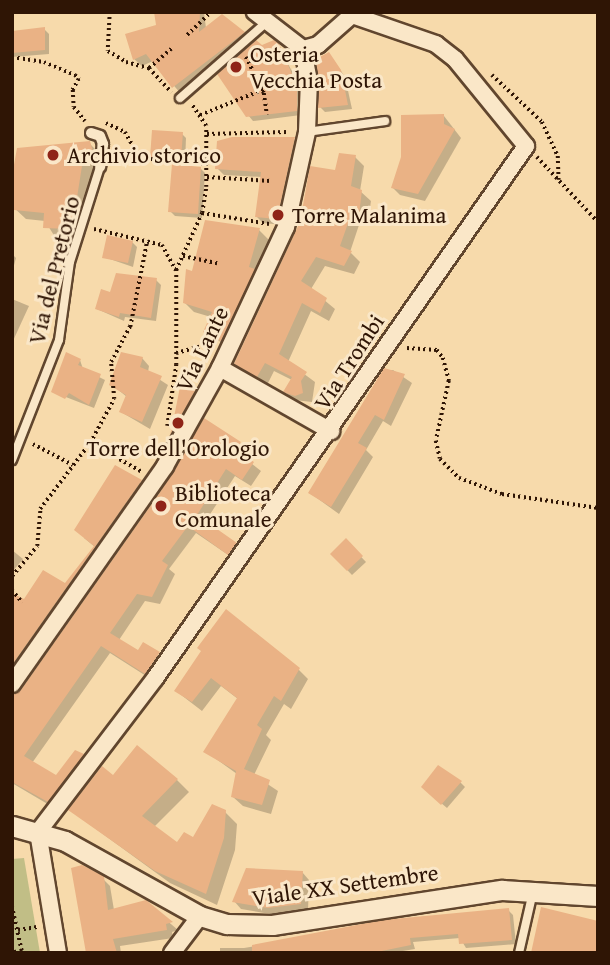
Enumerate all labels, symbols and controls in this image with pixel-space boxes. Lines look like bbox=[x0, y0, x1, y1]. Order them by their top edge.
place label: Osteria Vecchia Posta bbox=[250, 40, 382, 94]
marker: Osteria Vecchia Posta bbox=[228, 59, 244, 75]
place label: Archivio storico bbox=[67, 141, 221, 169]
marker: Archivio storico bbox=[45, 147, 61, 163]
street label: Via del Pretorio bbox=[22, 193, 86, 347]
place label: Torre Malanima bbox=[292, 201, 446, 229]
marker: Torre Malanima bbox=[270, 207, 286, 223]
street label: Via Lante bbox=[170, 302, 234, 396]
street label: Via Trombi bbox=[308, 309, 390, 415]
marker: Torre dell'Orologio bbox=[170, 415, 186, 431]
place label: Torre dell'Orologio bbox=[87, 434, 269, 462]
place label: Biblioteca Comunale bbox=[175, 479, 272, 533]
marker: Biblioteca Comunale bbox=[153, 498, 169, 514]
street label: Viale XX Settembre bbox=[250, 858, 440, 912]

